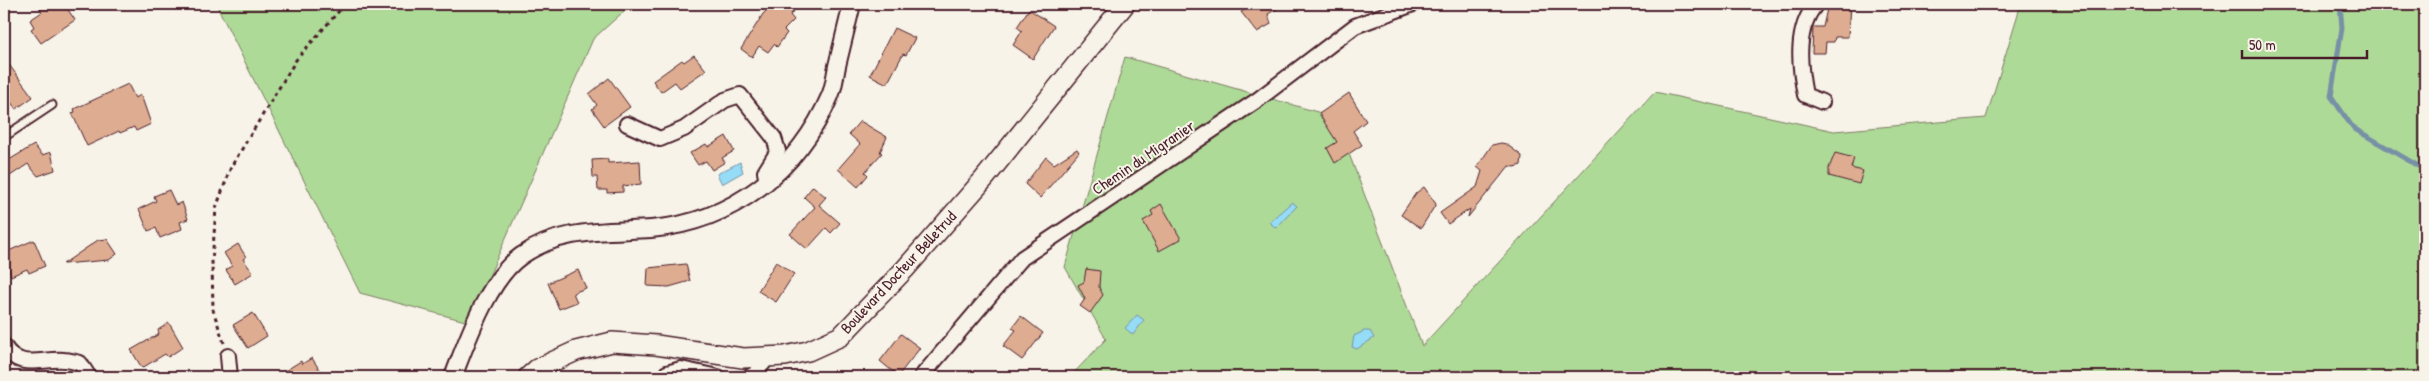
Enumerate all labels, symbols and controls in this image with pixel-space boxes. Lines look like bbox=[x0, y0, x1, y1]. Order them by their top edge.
scale bar bbox=[2242, 28, 2366, 60]
text: 50 m bbox=[2249, 34, 2276, 55]
street label: Chemin du Migranier bbox=[1087, 114, 1199, 200]
street label: Boulevard Docteur Belletrud bbox=[835, 206, 961, 338]

